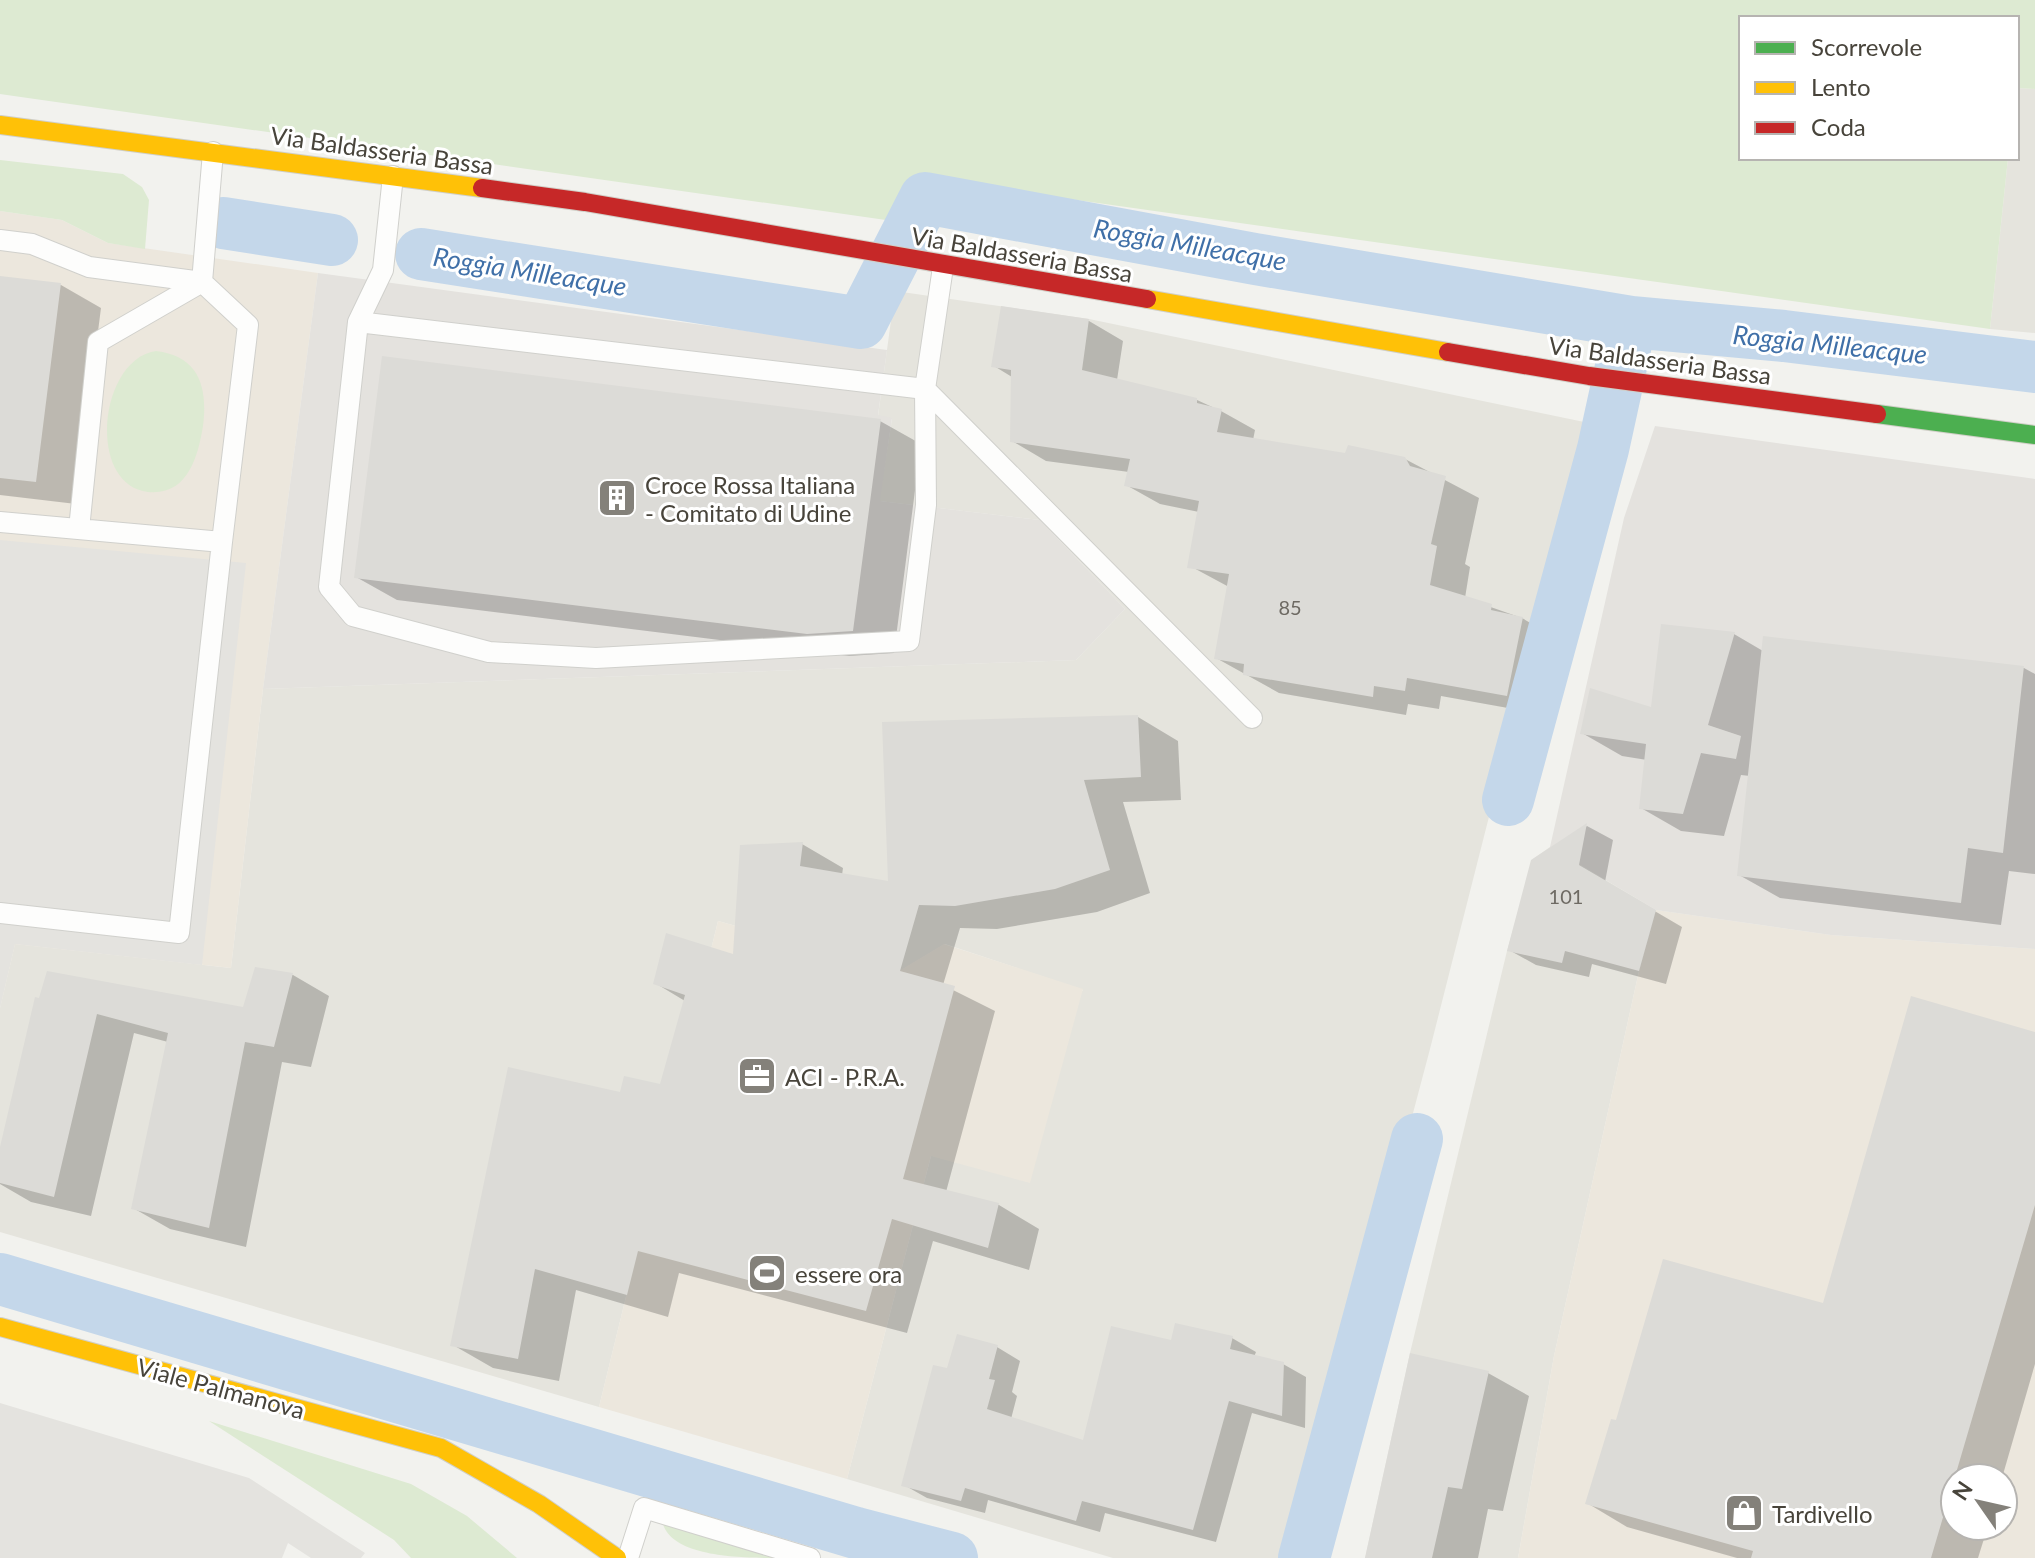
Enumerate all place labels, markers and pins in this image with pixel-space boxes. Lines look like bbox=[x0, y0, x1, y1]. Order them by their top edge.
place label: Croce Rossa Italiana - Comitato di Udine bbox=[645, 470, 855, 527]
building icon: Croce Rossa Italiana - Comitato di Udine bbox=[596, 477, 638, 519]
office icon: ACI - P.R.A. bbox=[736, 1055, 778, 1097]
place label: ACI - P.R.A. bbox=[785, 1062, 905, 1091]
sports icon: essere ora bbox=[746, 1252, 788, 1294]
place label: essere ora bbox=[795, 1259, 902, 1288]
shop icon: Tardivello bbox=[1723, 1492, 1765, 1534]
place label: Tardivello bbox=[1772, 1499, 1873, 1528]

